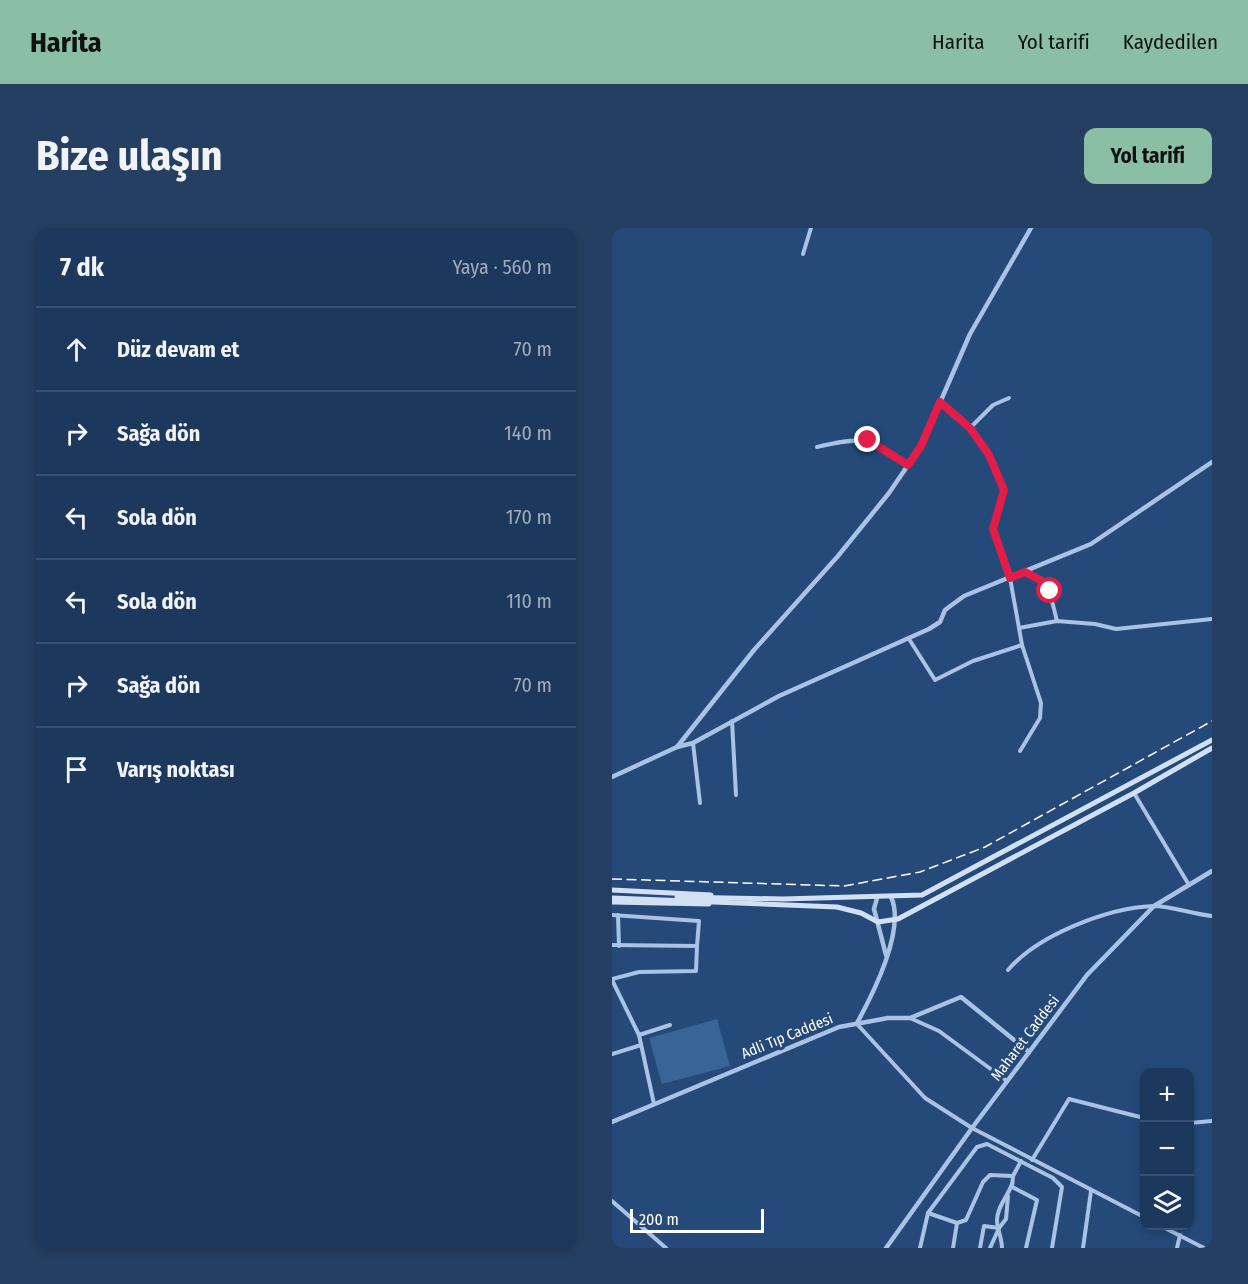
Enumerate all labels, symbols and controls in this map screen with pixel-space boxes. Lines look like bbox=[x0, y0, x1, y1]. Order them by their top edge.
text: Harita bbox=[30, 26, 102, 59]
text: Harita bbox=[932, 29, 985, 55]
text: Yol tarifi bbox=[1018, 29, 1090, 55]
text: Kaydedilen bbox=[1123, 29, 1218, 55]
button: Yol tarifi bbox=[1084, 128, 1212, 184]
text: Bize ulaşın bbox=[36, 131, 223, 181]
text: 7 dk bbox=[60, 252, 104, 283]
text: Yaya · 560 m bbox=[452, 255, 552, 279]
icon: ahead bbox=[60, 333, 93, 366]
text: Düz devam et bbox=[117, 336, 239, 363]
text: 70 m bbox=[514, 337, 552, 361]
icon: right bbox=[60, 417, 93, 450]
text: Sağa dön bbox=[117, 420, 200, 447]
text: 140 m bbox=[504, 421, 552, 445]
route end bbox=[854, 426, 880, 452]
icon: left bbox=[60, 501, 93, 534]
text: Sola dön bbox=[117, 504, 197, 531]
text: 170 m bbox=[506, 505, 552, 529]
route start bbox=[1036, 577, 1062, 603]
icon: left bbox=[60, 585, 93, 618]
text: Sola dön bbox=[117, 588, 197, 615]
text: 110 m bbox=[506, 589, 552, 613]
icon: right bbox=[60, 669, 93, 702]
text: Sağa dön bbox=[117, 672, 200, 699]
text: 70 m bbox=[514, 673, 552, 697]
icon: arrive bbox=[60, 753, 93, 786]
text: Varış noktası bbox=[117, 756, 235, 783]
street label: Maharet Caddesi bbox=[987, 992, 1063, 1084]
street label: Adli Tıp Caddesi bbox=[738, 1009, 836, 1063]
map controls bbox=[1140, 1068, 1194, 1230]
button: + bbox=[1140, 1068, 1194, 1122]
button: − bbox=[1140, 1122, 1194, 1176]
button: layers bbox=[1140, 1176, 1194, 1230]
scale bar bbox=[630, 1206, 764, 1234]
text: 200 m bbox=[639, 1210, 679, 1229]

